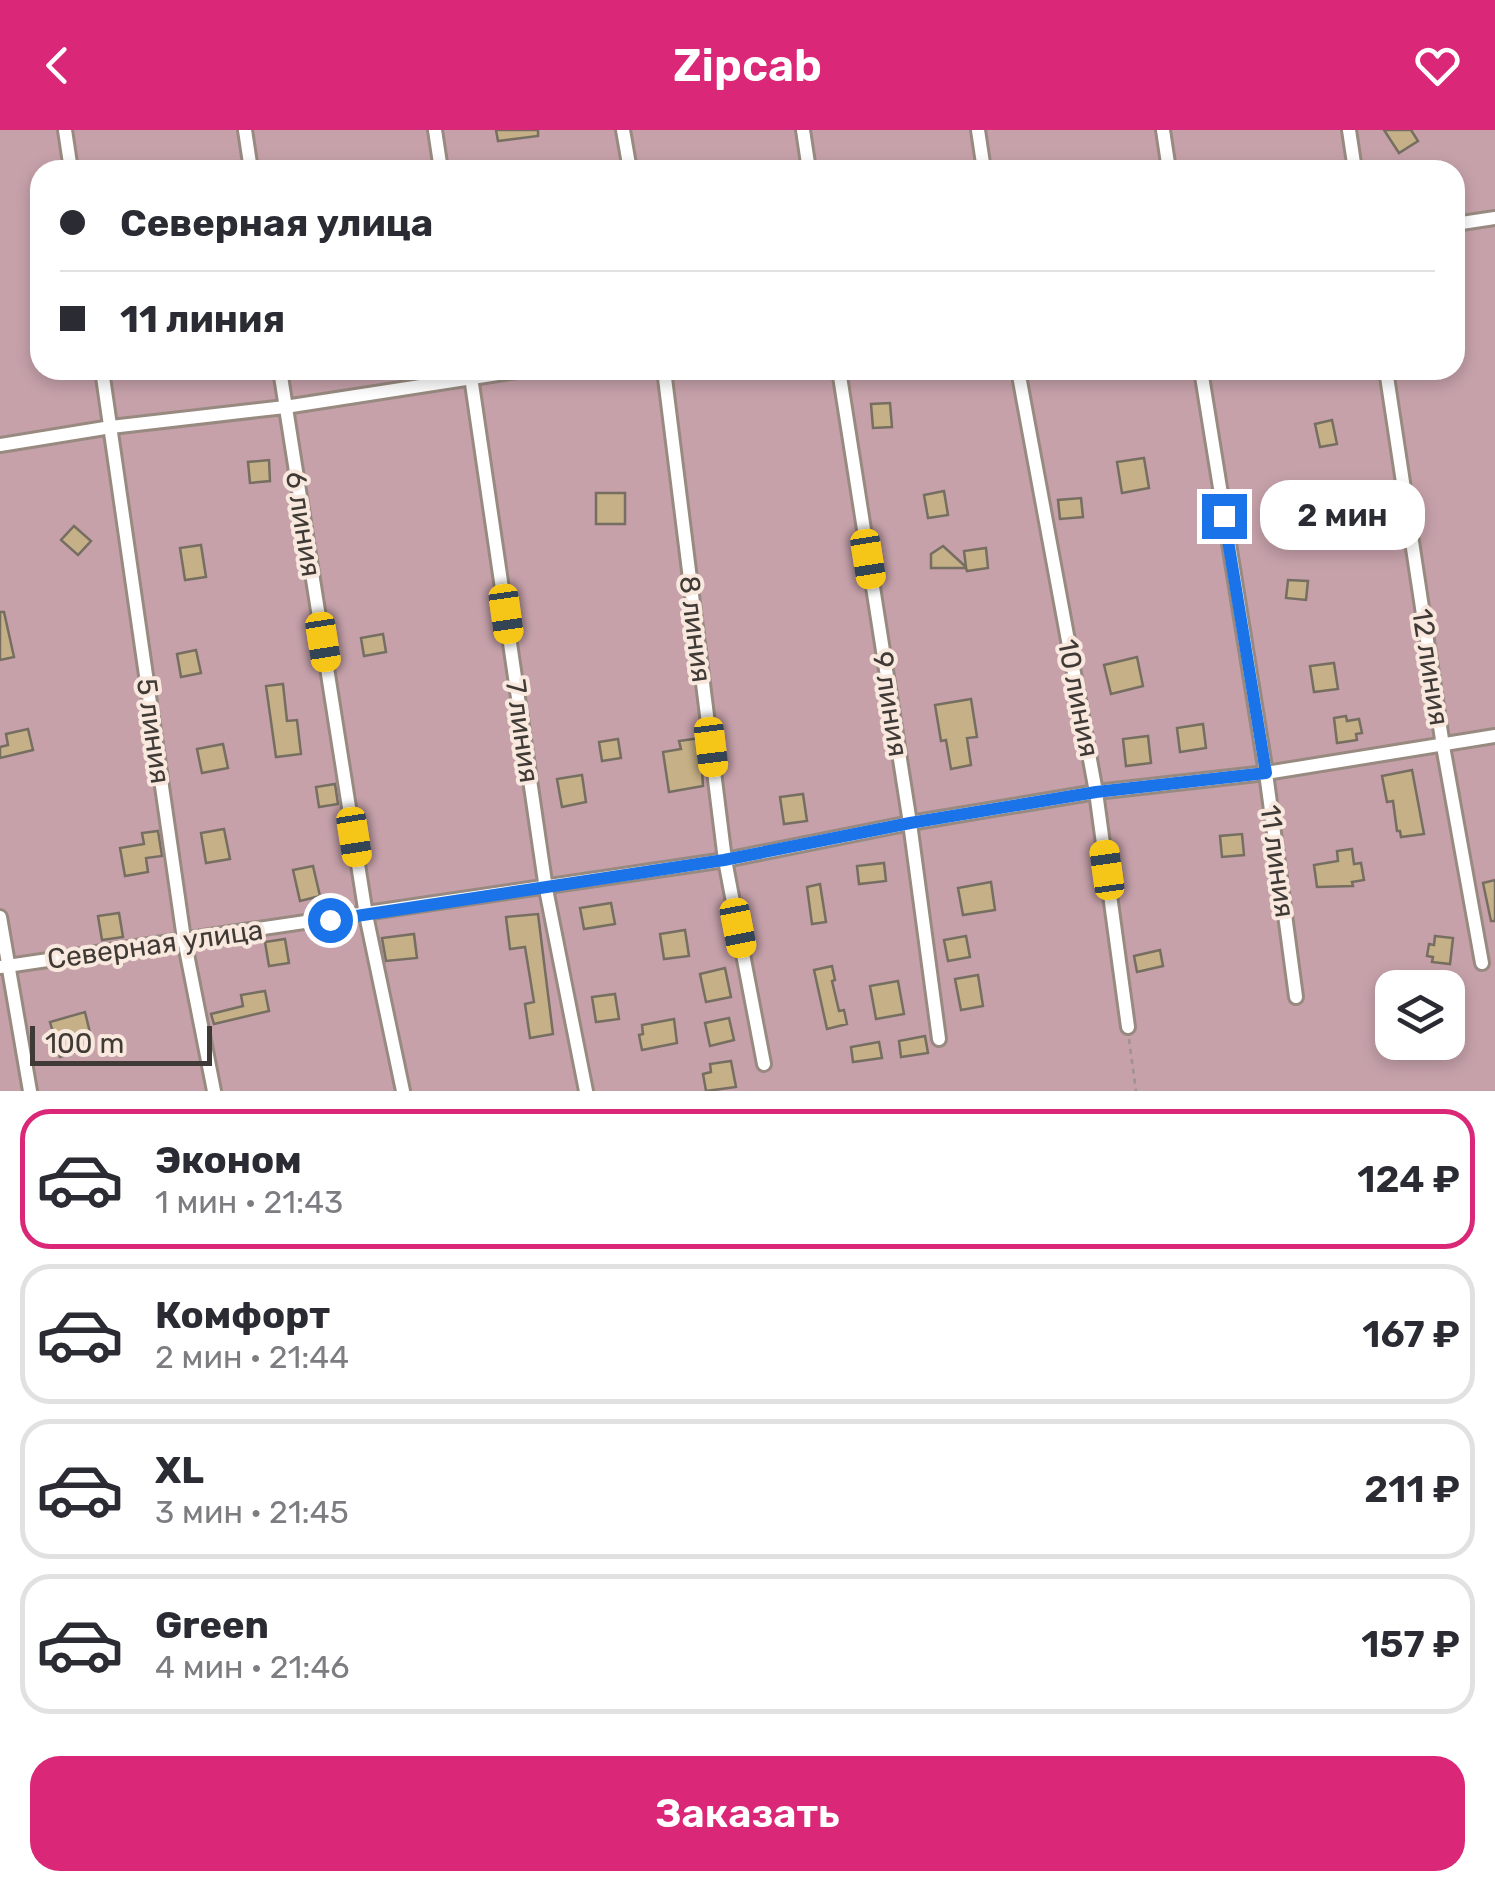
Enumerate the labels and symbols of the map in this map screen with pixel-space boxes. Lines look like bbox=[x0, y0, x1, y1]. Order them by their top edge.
street label: 6 линия bbox=[279, 469, 328, 579]
callout: 2 мин bbox=[1259, 481, 1424, 551]
route end bbox=[1202, 494, 1247, 539]
car bbox=[848, 527, 888, 591]
street label: 8 линия bbox=[673, 574, 718, 684]
car bbox=[487, 582, 525, 646]
street label: 12 линия bbox=[1405, 606, 1456, 728]
car bbox=[303, 610, 343, 674]
street label: 10 линия bbox=[1051, 636, 1106, 760]
street label: 9 линия bbox=[866, 649, 915, 759]
street label: 5 линия bbox=[130, 676, 177, 786]
street label: 7 линия bbox=[499, 677, 546, 785]
car bbox=[692, 715, 730, 779]
street label: 11 линия bbox=[1253, 803, 1302, 920]
car bbox=[334, 805, 374, 869]
car bbox=[1088, 838, 1126, 902]
car bbox=[718, 896, 758, 960]
route start bbox=[308, 898, 353, 943]
street label: Северная улица bbox=[45, 913, 265, 976]
scale bar bbox=[30, 1021, 212, 1066]

